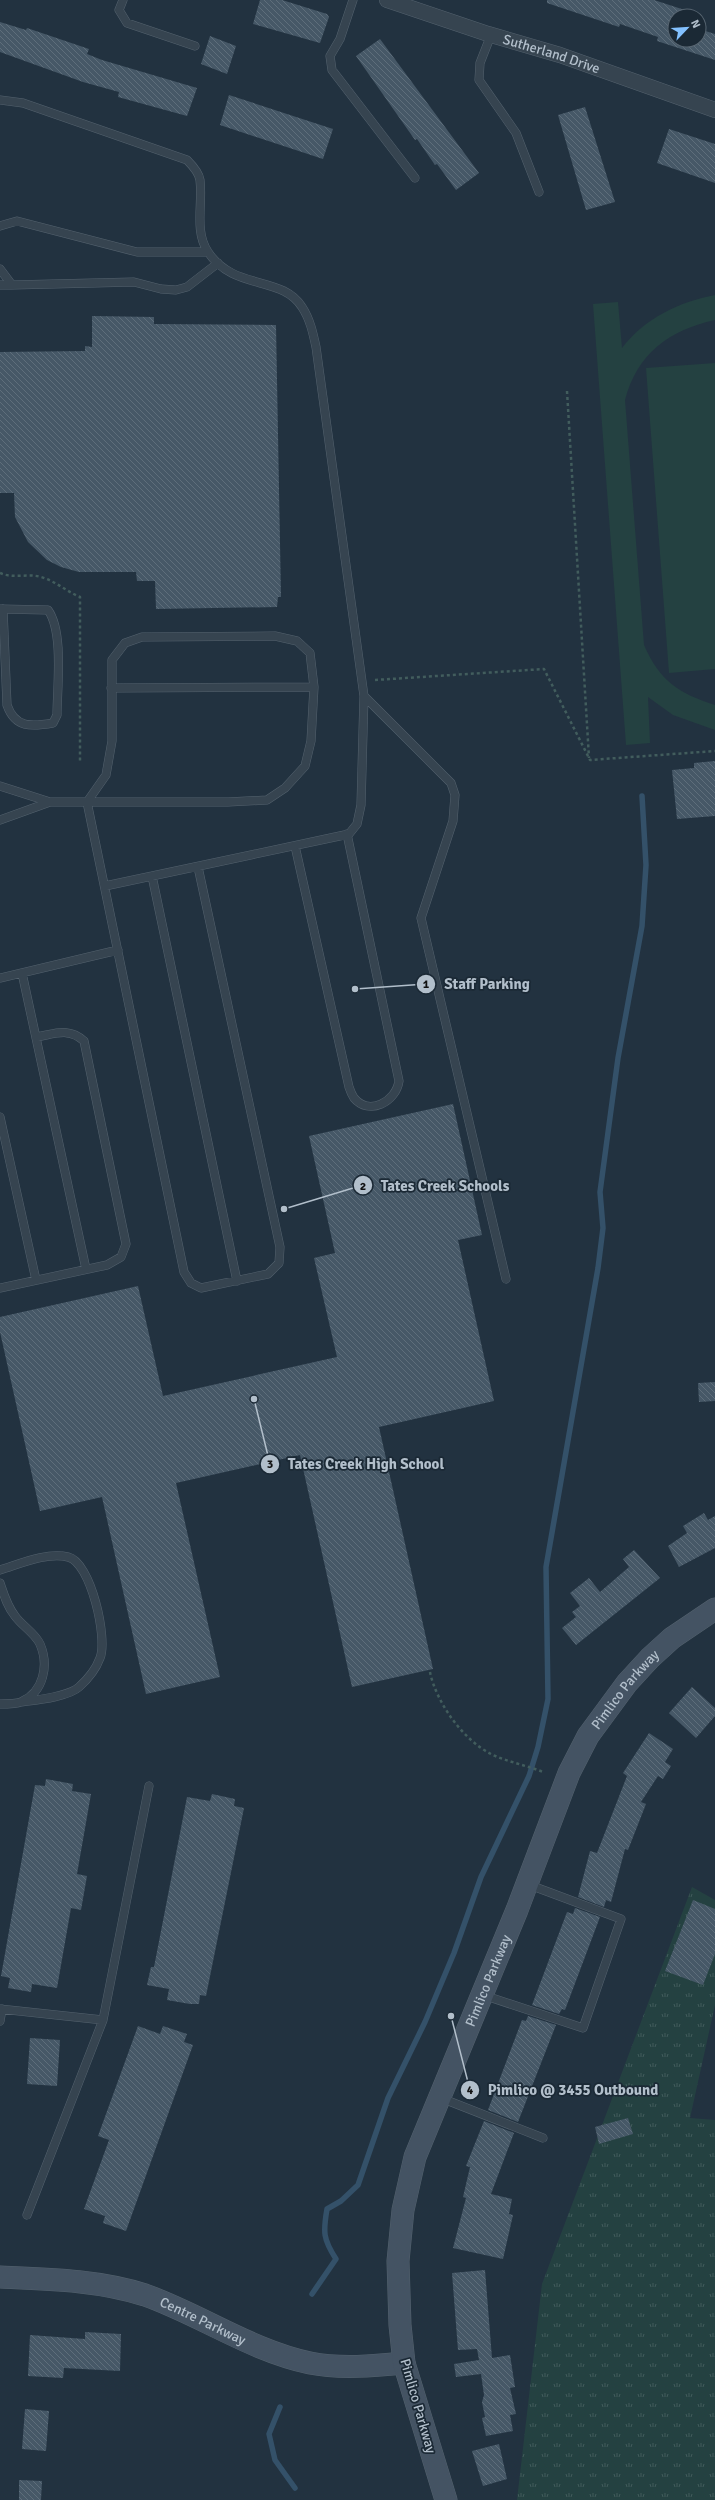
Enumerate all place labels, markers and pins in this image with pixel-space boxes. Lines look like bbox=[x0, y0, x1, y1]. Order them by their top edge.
callout: Staff Parking bbox=[416, 971, 538, 998]
callout: Tates Creek Schools bbox=[353, 1172, 518, 1199]
callout: Tates Creek High School bbox=[260, 1450, 452, 1477]
callout: Pimlico @ 3455 Outbound bbox=[460, 2077, 667, 2104]

